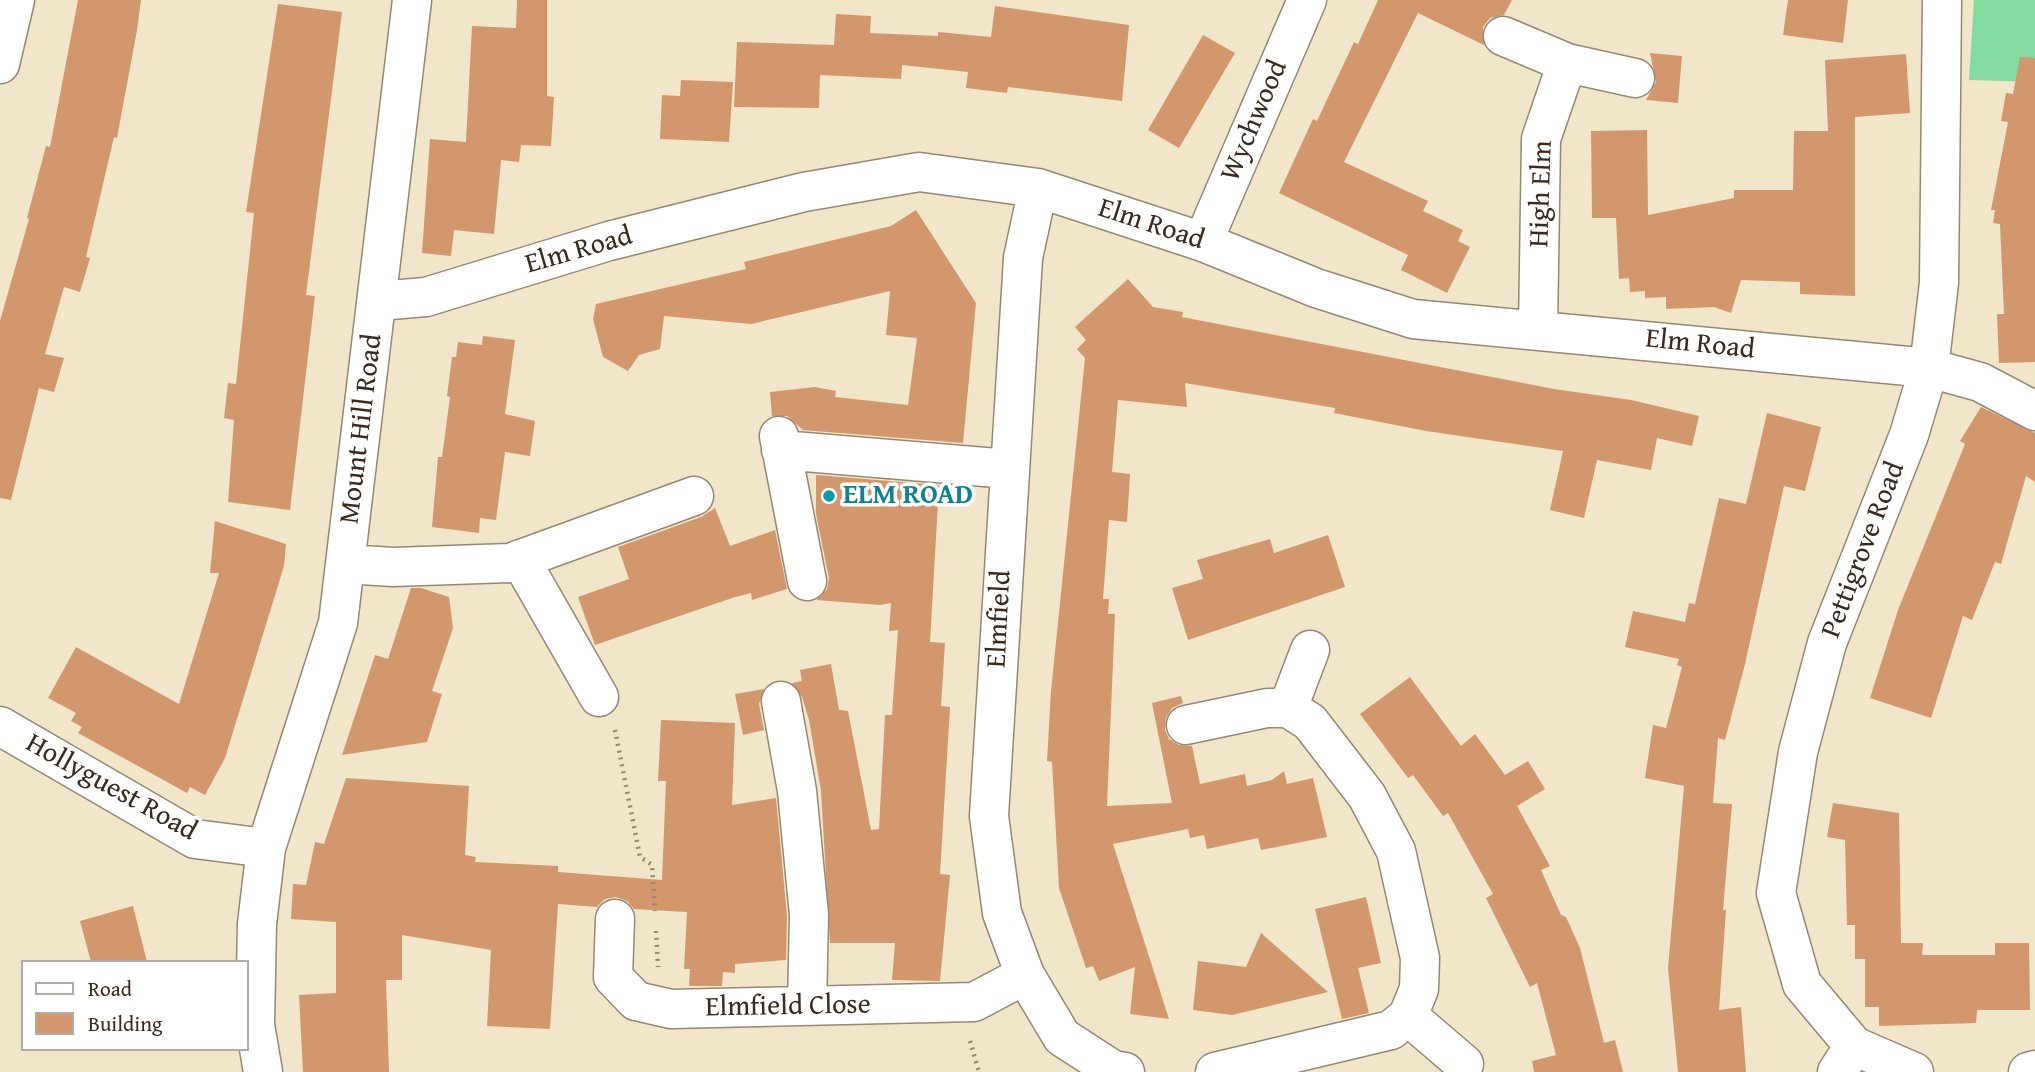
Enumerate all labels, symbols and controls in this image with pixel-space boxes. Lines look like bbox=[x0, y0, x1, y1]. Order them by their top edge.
street label: Wychwood bbox=[1214, 55, 1296, 187]
street label: High Elm bbox=[1523, 140, 1561, 248]
street label: Elm Road bbox=[1094, 192, 1208, 258]
street label: Elm Road bbox=[522, 220, 636, 282]
street label: Elm Road bbox=[1644, 323, 1756, 367]
street label: Mount Hill Road bbox=[334, 332, 390, 526]
street label: Pettigrove Road bbox=[1815, 457, 1913, 643]
place label: ELM ROAD bbox=[843, 479, 973, 513]
marker: ELM ROAD bbox=[821, 488, 837, 504]
street label: Elmfield bbox=[981, 569, 1019, 669]
street label: Hollyguest Road bbox=[20, 727, 202, 849]
legend bbox=[21, 960, 248, 1051]
text: Road bbox=[88, 973, 132, 1004]
street label: Elmfield Close bbox=[705, 989, 871, 1025]
text: Building bbox=[88, 1008, 162, 1039]

